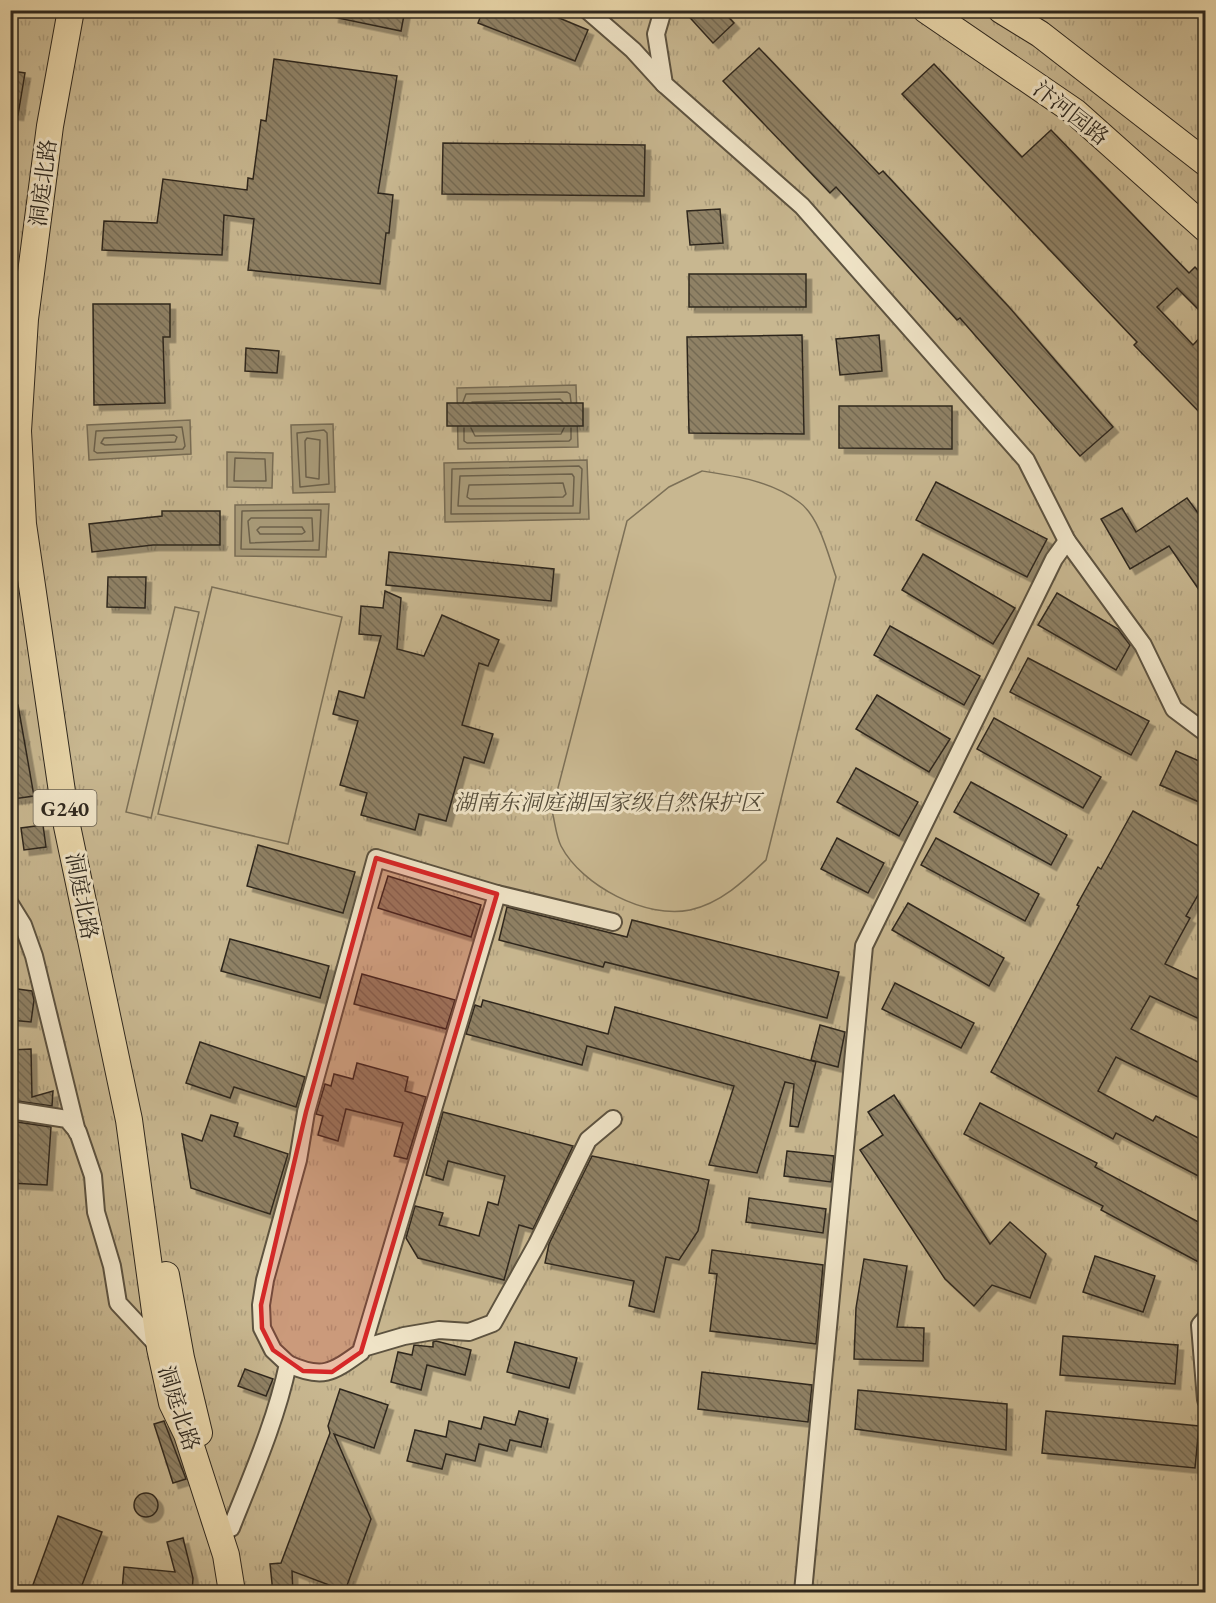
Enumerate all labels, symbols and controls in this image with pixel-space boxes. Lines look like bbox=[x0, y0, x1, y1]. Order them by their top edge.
street label: 汴河园路 bbox=[1027, 74, 1115, 152]
street label: 洞庭北路 bbox=[23, 138, 63, 228]
park label: 湖南东洞庭湖国家级自然保护区 bbox=[454, 788, 765, 817]
road number: G240 bbox=[34, 790, 97, 826]
street label: 洞庭北路 bbox=[59, 850, 105, 942]
street label: 洞庭北路 bbox=[152, 1362, 206, 1454]

